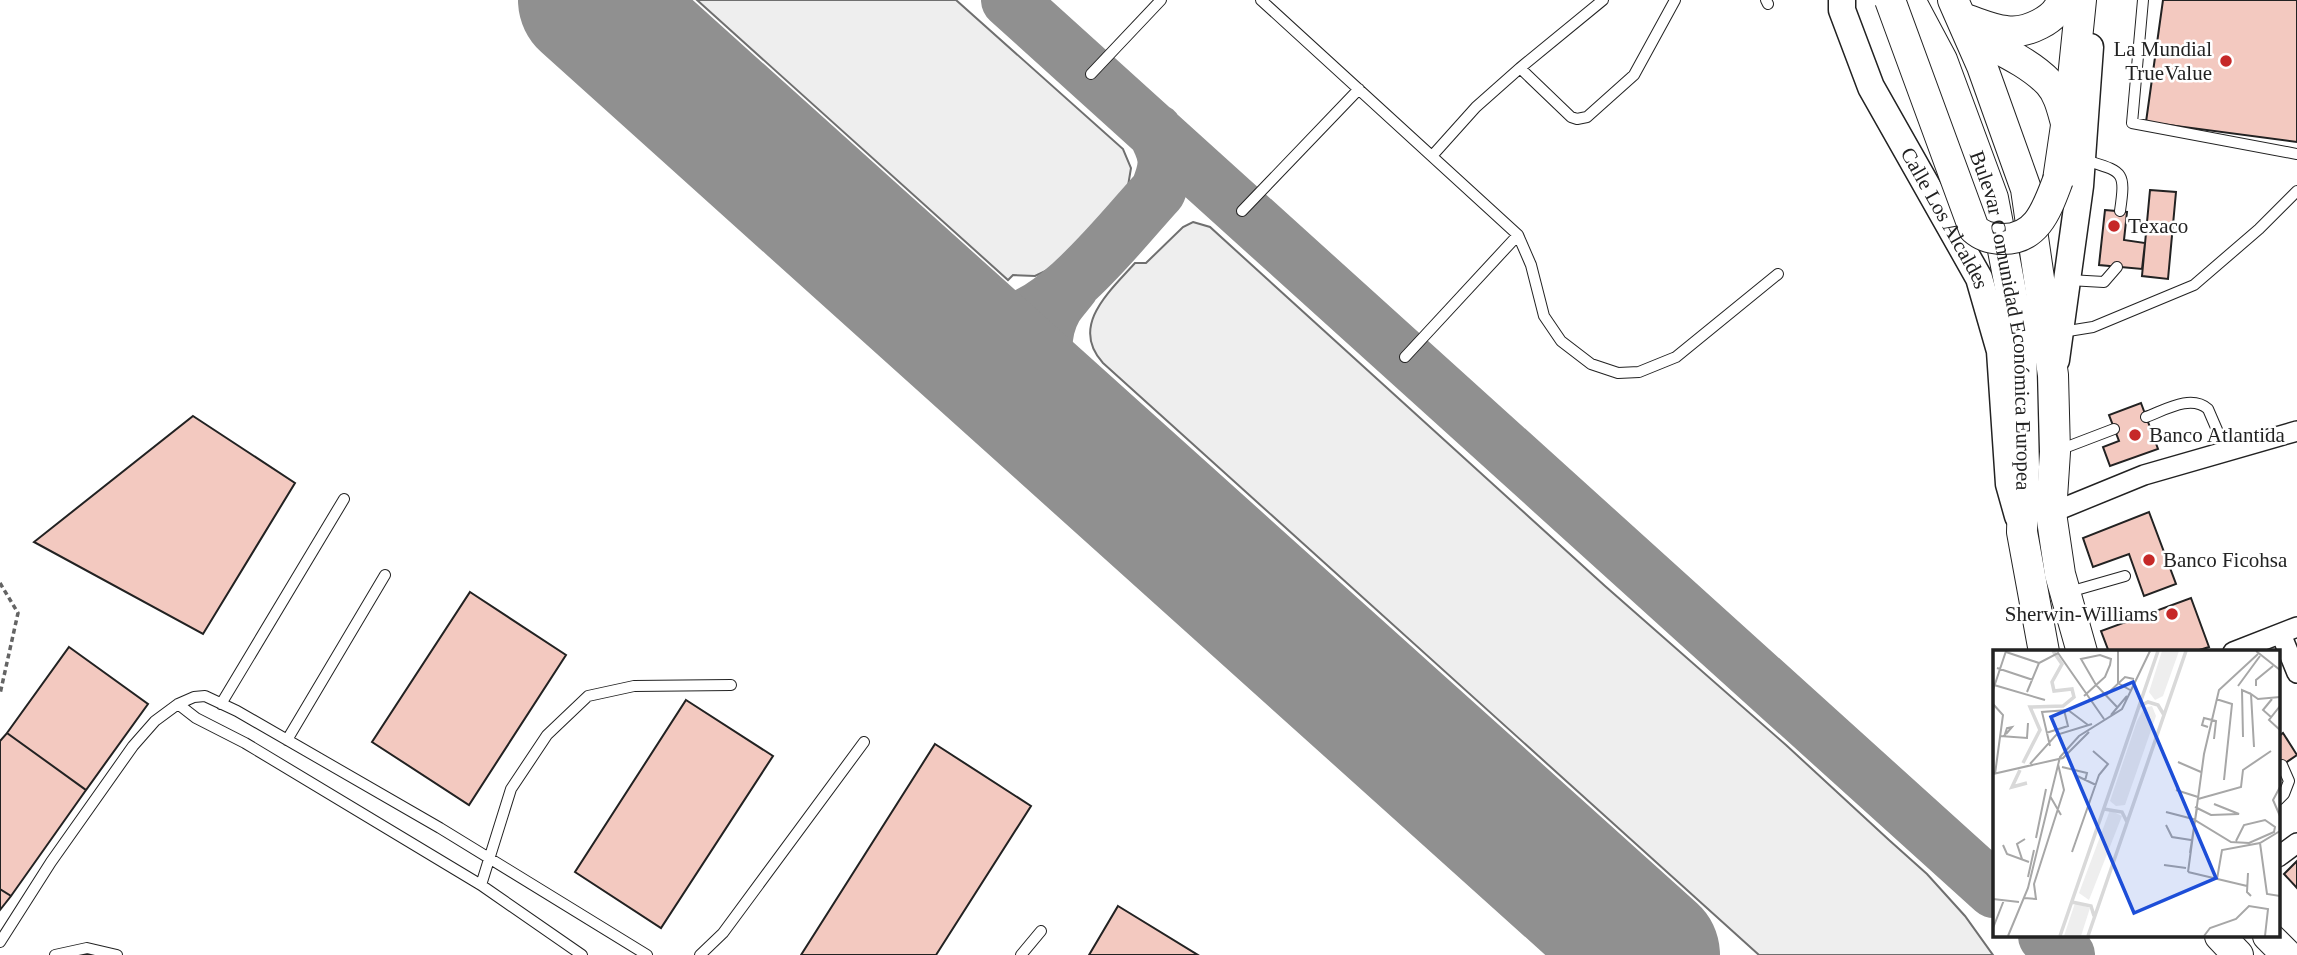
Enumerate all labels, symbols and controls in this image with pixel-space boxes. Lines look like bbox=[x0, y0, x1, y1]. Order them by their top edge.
place label: La Mundial TrueValue bbox=[2113, 37, 2212, 85]
marker: La Mundial TrueValue bbox=[2218, 53, 2234, 69]
street label: Calle Los Alcaldes bbox=[1896, 143, 1993, 292]
street label: Bulevar Comunidad Económica Europea bbox=[1965, 147, 2036, 492]
place label: Texaco bbox=[2128, 214, 2188, 238]
marker: Texaco bbox=[2106, 218, 2122, 234]
place label: Banco Atlantida bbox=[2149, 423, 2286, 447]
marker: Banco Atlantida bbox=[2127, 427, 2143, 443]
place label: Banco Ficohsa bbox=[2163, 548, 2288, 572]
marker: Banco Ficohsa bbox=[2141, 552, 2157, 568]
place label: Sherwin-Williams bbox=[2005, 602, 2158, 626]
marker: Sherwin-Williams bbox=[2164, 606, 2180, 622]
inset map bbox=[1993, 650, 2280, 937]

